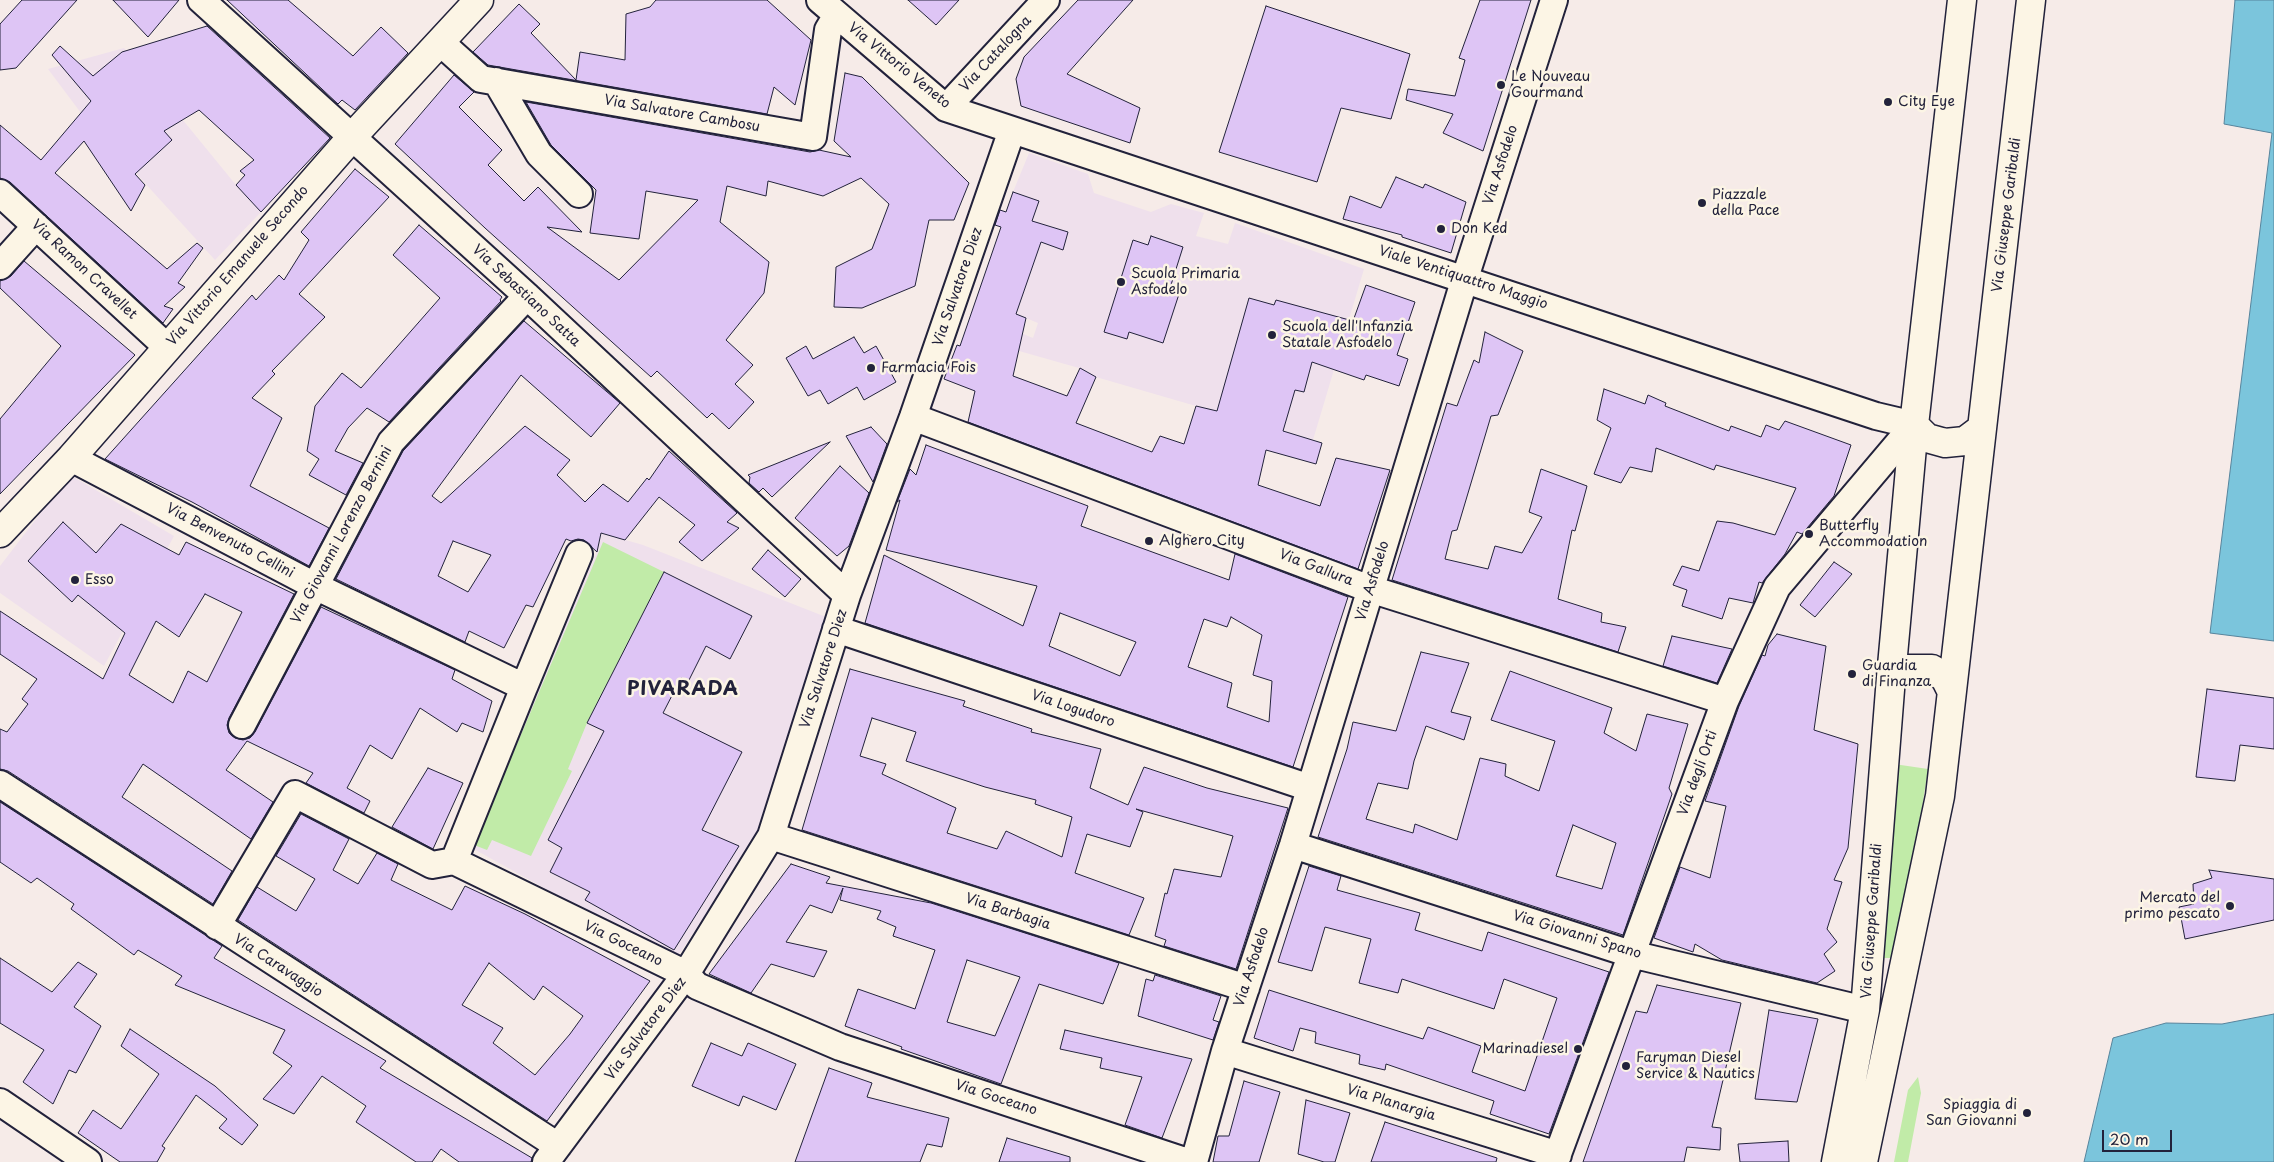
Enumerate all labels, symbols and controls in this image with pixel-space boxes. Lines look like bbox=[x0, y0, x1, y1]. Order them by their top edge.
street label: Via Catalogna bbox=[957, 13, 1035, 95]
street label: Via Vittorio Veneto bbox=[844, 20, 954, 112]
place label: Le Nouveau Gourmand bbox=[1511, 69, 1590, 102]
marker: Le Nouveau Gourmand bbox=[1495, 79, 1507, 91]
street label: Via Salvatore Cambosu bbox=[603, 92, 761, 136]
place label: City Eye bbox=[1898, 94, 1955, 110]
marker: City Eye bbox=[1882, 96, 1894, 108]
street label: Via Asfodelo bbox=[1480, 123, 1522, 207]
street label: Via Giuseppe Garibaldi bbox=[1989, 137, 2025, 293]
street label: Via Vittorio Emanuele Secondo bbox=[164, 182, 312, 350]
place label: Piazzale della Pace bbox=[1712, 187, 1779, 220]
marker: Piazzale della Pace bbox=[1696, 197, 1708, 209]
street label: Via Ramon Cravellet bbox=[28, 217, 140, 323]
place label: Don Ked bbox=[1451, 221, 1507, 237]
marker: Don Ked bbox=[1435, 223, 1447, 235]
street label: Via Salvatore Diez bbox=[930, 226, 986, 348]
street label: Via Sebastiano Satta bbox=[468, 242, 584, 350]
street label: Viale Ventiquattro Maggio bbox=[1376, 243, 1550, 313]
place label: Scuola Primaria Asfodelo bbox=[1131, 266, 1240, 298]
marker: Scuola Primaria Asfodelo bbox=[1115, 276, 1127, 288]
place label: Scuola dell'Infanzia Statale Asfodelo bbox=[1282, 319, 1413, 352]
marker: Scuola dell'Infanzia Statale Asfodelo bbox=[1266, 329, 1278, 341]
place label: Farmacia Fois bbox=[881, 360, 976, 376]
marker: Farmacia Fois bbox=[865, 362, 877, 374]
street label: Via Giovanni Lorenzo Bernini bbox=[288, 443, 396, 627]
street label: Via Benvenuto Cellini bbox=[163, 500, 297, 582]
place label: Butterfly Accommodation bbox=[1819, 518, 1927, 550]
marker: Butterfly Accommodation bbox=[1803, 528, 1815, 540]
place label: Alghero City bbox=[1159, 533, 1245, 549]
marker: Alghero City bbox=[1143, 535, 1155, 547]
street label: Via Asfodelo bbox=[1353, 539, 1393, 623]
street label: Via Gallura bbox=[1277, 546, 1355, 590]
place label: Esso bbox=[85, 572, 114, 588]
marker: Esso bbox=[69, 574, 81, 586]
street label: Via Salvatore Diez bbox=[797, 607, 851, 731]
place label: Guardia di Finanza bbox=[1862, 658, 1931, 690]
marker: Guardia di Finanza bbox=[1846, 668, 1858, 680]
district label: PIVARADA bbox=[626, 679, 740, 701]
street label: Via Logudoro bbox=[1029, 687, 1117, 731]
street label: Via degli Orti bbox=[1675, 728, 1721, 818]
street label: Via Giuseppe Garibaldi bbox=[1858, 843, 1886, 999]
street label: Via Barbagia bbox=[963, 890, 1053, 934]
place label: Mercato del primo pescato bbox=[2124, 890, 2220, 922]
marker: Mercato del primo pescato bbox=[2224, 900, 2236, 912]
street label: Via Giovanni Spano bbox=[1511, 907, 1643, 963]
street label: Via Goceano bbox=[581, 918, 665, 970]
street label: Via Asfodelo bbox=[1231, 925, 1273, 1009]
street label: Via Caravaggio bbox=[230, 931, 326, 1001]
street label: Via Salvatore Diez bbox=[602, 974, 690, 1084]
place label: Marinadiesel bbox=[1483, 1041, 1568, 1057]
marker: Marinadiesel bbox=[1572, 1043, 1584, 1055]
place label: Faryman Diesel Service & Nautics bbox=[1636, 1050, 1755, 1082]
marker: Faryman Diesel Service & Nautics bbox=[1620, 1060, 1632, 1072]
street label: Via Goceano bbox=[953, 1077, 1039, 1119]
street label: Via Planargia bbox=[1344, 1081, 1438, 1125]
place label: Spiaggia di San Giovanni bbox=[1926, 1097, 2017, 1130]
marker: Spiaggia di San Giovanni bbox=[2021, 1107, 2033, 1119]
scale bar bbox=[2104, 1120, 2174, 1152]
text: 20 m bbox=[2110, 1127, 2149, 1150]

